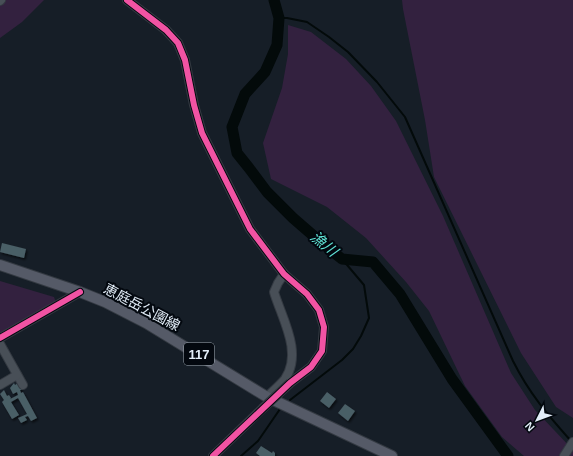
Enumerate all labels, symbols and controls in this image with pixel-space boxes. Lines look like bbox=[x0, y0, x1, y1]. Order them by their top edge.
water label: 漁川 bbox=[307, 227, 343, 261]
street label: 恵庭岳公園線 bbox=[101, 280, 183, 334]
road number: 117 bbox=[184, 343, 214, 365]
north arrow bbox=[517, 400, 557, 440]
text: N bbox=[522, 420, 537, 434]

